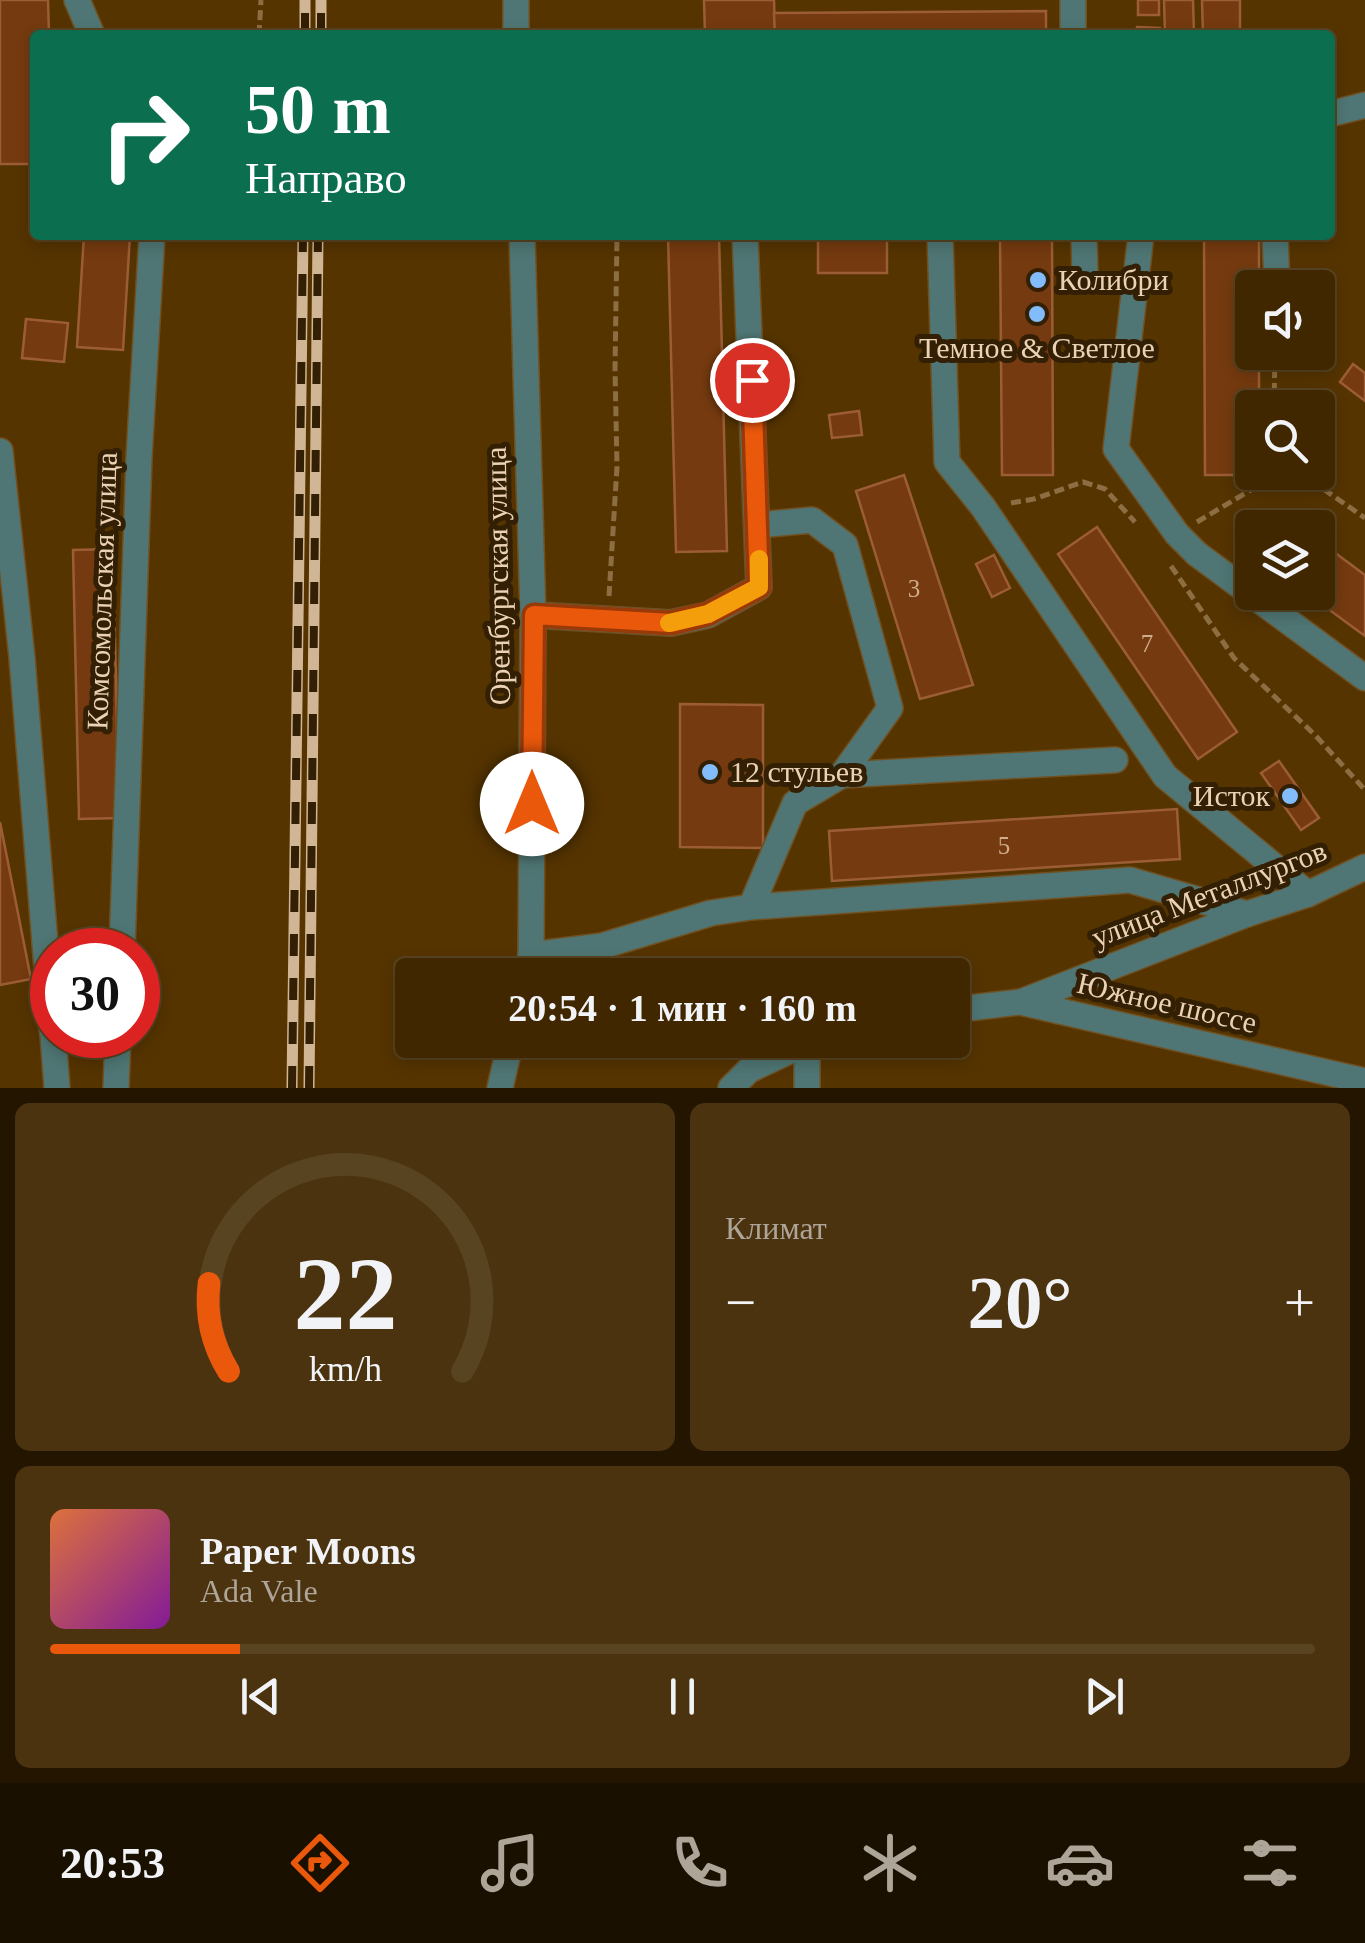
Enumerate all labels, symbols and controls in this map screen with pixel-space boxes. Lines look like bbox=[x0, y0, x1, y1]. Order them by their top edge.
icon: right bbox=[80, 70, 210, 200]
text: 50 m bbox=[245, 71, 391, 148]
text: Направо bbox=[245, 153, 407, 203]
place label: Колибри bbox=[1058, 263, 1168, 296]
marker: Колибри bbox=[1027, 269, 1049, 291]
map controls bbox=[1235, 270, 1335, 610]
button: sound bbox=[1235, 270, 1335, 370]
marker: Темное & Светлое bbox=[1026, 303, 1048, 325]
place label: Темное & Светлое bbox=[919, 331, 1155, 364]
pin bbox=[710, 338, 795, 423]
icon: arrive bbox=[725, 353, 780, 408]
button: search bbox=[1235, 390, 1335, 490]
street label: Оренбургская улица bbox=[479, 446, 516, 706]
street label: Комсомольская улица bbox=[80, 451, 123, 730]
button: layers bbox=[1235, 510, 1335, 610]
house number: 3 bbox=[908, 575, 920, 602]
house number: 7 bbox=[1141, 630, 1153, 657]
position arrow bbox=[480, 752, 584, 856]
place label: 12 стульев bbox=[730, 755, 863, 788]
marker: 12 стульев bbox=[699, 761, 721, 783]
place label: Исток bbox=[1193, 779, 1270, 812]
marker: Исток bbox=[1279, 785, 1301, 807]
house number: 5 bbox=[998, 832, 1010, 859]
street label: улица Металлургов bbox=[1087, 834, 1331, 954]
speed limit sign: 30 bbox=[30, 928, 160, 1058]
street label: Южное шоссе bbox=[1074, 966, 1260, 1039]
text: 20:54 · 1 мин · 160 m bbox=[508, 987, 857, 1029]
text: Климат bbox=[725, 1210, 827, 1246]
text: 22 bbox=[293, 1236, 397, 1351]
text: 20° bbox=[968, 1261, 1073, 1344]
text: − bbox=[725, 1272, 756, 1333]
text: + bbox=[1284, 1272, 1315, 1333]
text: km/h bbox=[308, 1349, 382, 1389]
text: Paper Moons bbox=[200, 1530, 416, 1572]
text: Ada Vale bbox=[200, 1573, 318, 1609]
icon: previous bbox=[233, 1669, 288, 1724]
icon: pause bbox=[655, 1669, 710, 1724]
icon: next bbox=[1077, 1669, 1132, 1724]
icon: directions bbox=[285, 1828, 355, 1898]
icon: music bbox=[475, 1828, 545, 1898]
icon: phone bbox=[665, 1828, 735, 1898]
icon: climate bbox=[855, 1828, 925, 1898]
icon: car bbox=[1045, 1828, 1115, 1898]
icon: filters bbox=[1235, 1828, 1305, 1898]
text: 20:53 bbox=[60, 1838, 165, 1888]

